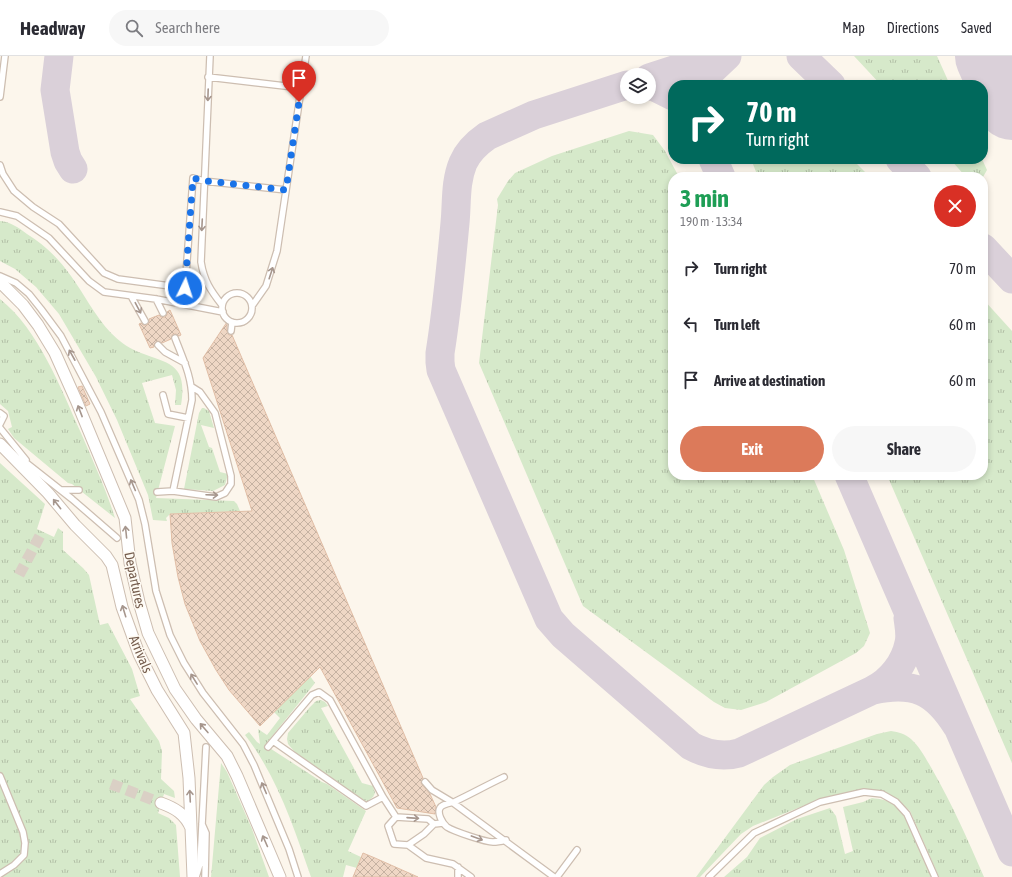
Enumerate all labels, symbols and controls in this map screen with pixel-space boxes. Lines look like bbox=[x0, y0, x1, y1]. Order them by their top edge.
search box bbox=[109, 10, 389, 46]
text: Headway bbox=[20, 17, 85, 39]
icon: search bbox=[123, 17, 145, 39]
text: Search here bbox=[155, 19, 220, 36]
text: Map bbox=[842, 20, 865, 36]
text: Directions bbox=[887, 20, 939, 36]
text: Saved bbox=[961, 20, 992, 36]
pin bbox=[282, 61, 316, 102]
icon: arrive bbox=[288, 67, 310, 89]
map controls bbox=[620, 68, 656, 104]
button: layers bbox=[620, 68, 656, 104]
one-way arrow bbox=[204, 88, 211, 101]
icon: right bbox=[680, 96, 732, 148]
text: 70 m bbox=[746, 96, 796, 128]
text: Turn right bbox=[746, 129, 809, 150]
text: 3 min bbox=[680, 185, 729, 212]
button: close bbox=[934, 185, 976, 227]
text: 190 m · 13:34 bbox=[680, 214, 743, 229]
one-way arrow bbox=[199, 218, 206, 231]
icon: right bbox=[680, 257, 702, 279]
text: Turn right bbox=[714, 260, 767, 277]
text: 70 m bbox=[949, 260, 976, 277]
position arrow bbox=[164, 267, 206, 309]
one-way arrow bbox=[267, 267, 275, 279]
one-way arrow bbox=[135, 302, 142, 314]
icon: left bbox=[680, 313, 702, 335]
text: Turn left bbox=[714, 316, 760, 333]
text: 60 m bbox=[949, 316, 976, 333]
one-way arrow bbox=[67, 349, 75, 361]
icon: arrive bbox=[680, 369, 702, 391]
text: Arrive at destination bbox=[714, 372, 825, 389]
text: 60 m bbox=[949, 372, 976, 389]
one-way arrow bbox=[76, 405, 84, 417]
button: Exit bbox=[680, 426, 824, 472]
button: Share bbox=[832, 426, 976, 472]
one-way arrow bbox=[128, 480, 136, 492]
one-way arrow bbox=[205, 491, 218, 499]
one-way arrow bbox=[53, 499, 62, 510]
one-way arrow bbox=[123, 526, 130, 539]
street label: Departures bbox=[121, 550, 149, 610]
one-way arrow bbox=[120, 605, 127, 618]
street label: Arrivals bbox=[126, 633, 156, 675]
one-way arrow bbox=[190, 673, 198, 685]
one-way arrow bbox=[199, 722, 208, 733]
one-way arrow bbox=[260, 783, 267, 795]
one-way arrow bbox=[186, 790, 193, 803]
one-way arrow bbox=[406, 815, 419, 822]
one-way arrow bbox=[261, 835, 269, 847]
one-way arrow bbox=[471, 835, 483, 843]

